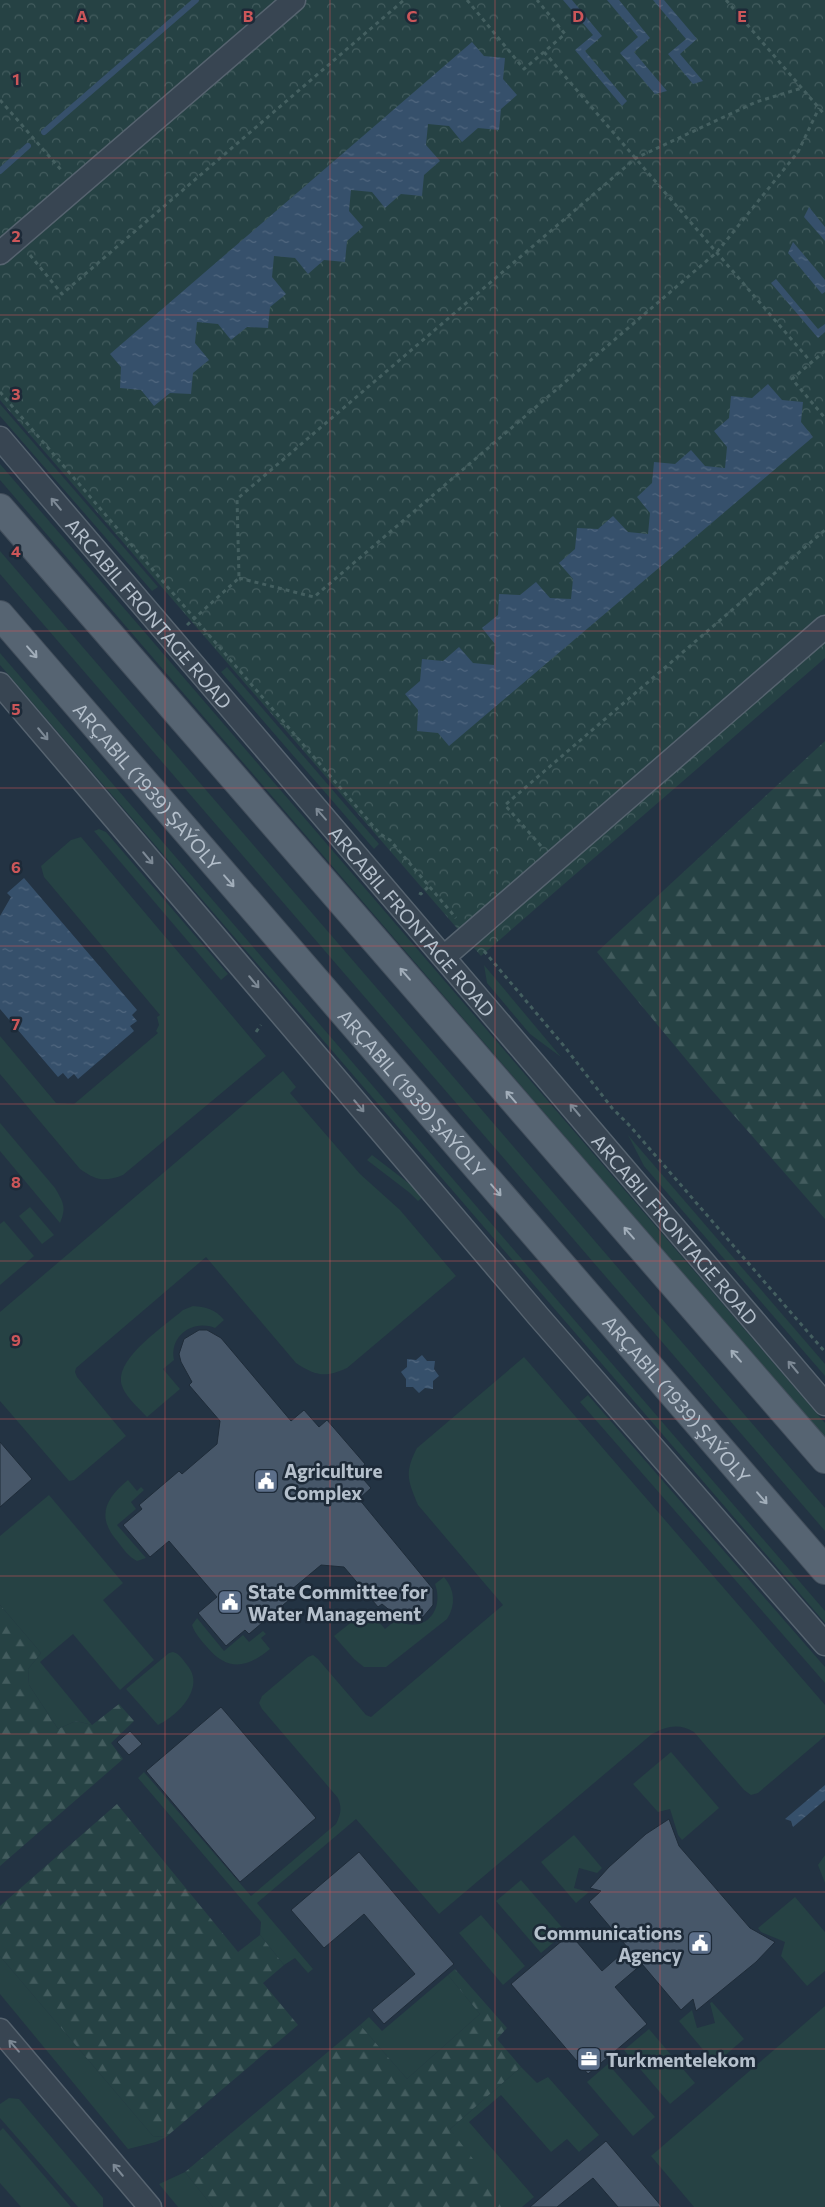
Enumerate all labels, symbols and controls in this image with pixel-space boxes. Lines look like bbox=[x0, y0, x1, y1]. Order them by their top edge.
text: A bbox=[76, 6, 88, 25]
text: B bbox=[243, 6, 254, 25]
text: C bbox=[407, 6, 418, 25]
text: D bbox=[572, 6, 584, 25]
text: E bbox=[737, 6, 747, 25]
text: 1 bbox=[12, 69, 20, 88]
text: 2 bbox=[11, 226, 21, 245]
text: 3 bbox=[11, 384, 21, 403]
one-way arrow bbox=[51, 498, 62, 511]
street label: ARCABIL FRONTAGE ROAD bbox=[62, 513, 237, 713]
text: 4 bbox=[11, 541, 21, 560]
one-way arrow bbox=[26, 646, 38, 659]
street label: ARÇABIL (1939) ŞAÝOLY bbox=[69, 697, 226, 875]
text: 5 bbox=[11, 699, 21, 718]
one-way arrow bbox=[37, 728, 49, 741]
one-way arrow bbox=[316, 807, 327, 820]
street label: ARCABIL FRONTAGE ROAD bbox=[325, 821, 500, 1021]
one-way arrow bbox=[143, 852, 154, 865]
text: 6 bbox=[11, 857, 21, 876]
one-way arrow bbox=[224, 875, 235, 888]
one-way arrow bbox=[399, 968, 411, 981]
one-way arrow bbox=[248, 975, 259, 988]
street label: ARÇABIL (1939) ŞAÝOLY bbox=[334, 1004, 491, 1181]
text: 7 bbox=[12, 1014, 21, 1033]
one-way arrow bbox=[506, 1091, 517, 1104]
one-way arrow bbox=[354, 1099, 365, 1112]
one-way arrow bbox=[569, 1104, 580, 1117]
street label: ARCABIL FRONTAGE ROAD bbox=[588, 1129, 763, 1329]
text: 8 bbox=[11, 1172, 21, 1191]
one-way arrow bbox=[490, 1183, 501, 1196]
one-way arrow bbox=[624, 1227, 635, 1240]
street label: ARÇABIL (1939) ŞAÝOLY bbox=[599, 1310, 756, 1488]
text: 9 bbox=[11, 1330, 21, 1349]
one-way arrow bbox=[730, 1349, 741, 1362]
one-way arrow bbox=[788, 1361, 799, 1374]
place label: Agriculture Complex bbox=[284, 1459, 382, 1504]
public building icon: Agriculture Complex bbox=[253, 1468, 279, 1494]
one-way arrow bbox=[757, 1491, 768, 1504]
place label: State Committee for Water Management bbox=[248, 1580, 428, 1625]
public building icon: State Committee for Water Management bbox=[217, 1589, 243, 1615]
place label: Communications Agency bbox=[534, 1921, 683, 1966]
public building icon: Communications Agency bbox=[687, 1930, 713, 1956]
one-way arrow bbox=[8, 2039, 19, 2052]
office icon: Turkmentelekom bbox=[576, 2046, 602, 2072]
place label: Turkmentelekom bbox=[606, 2048, 756, 2071]
one-way arrow bbox=[113, 2163, 124, 2176]

